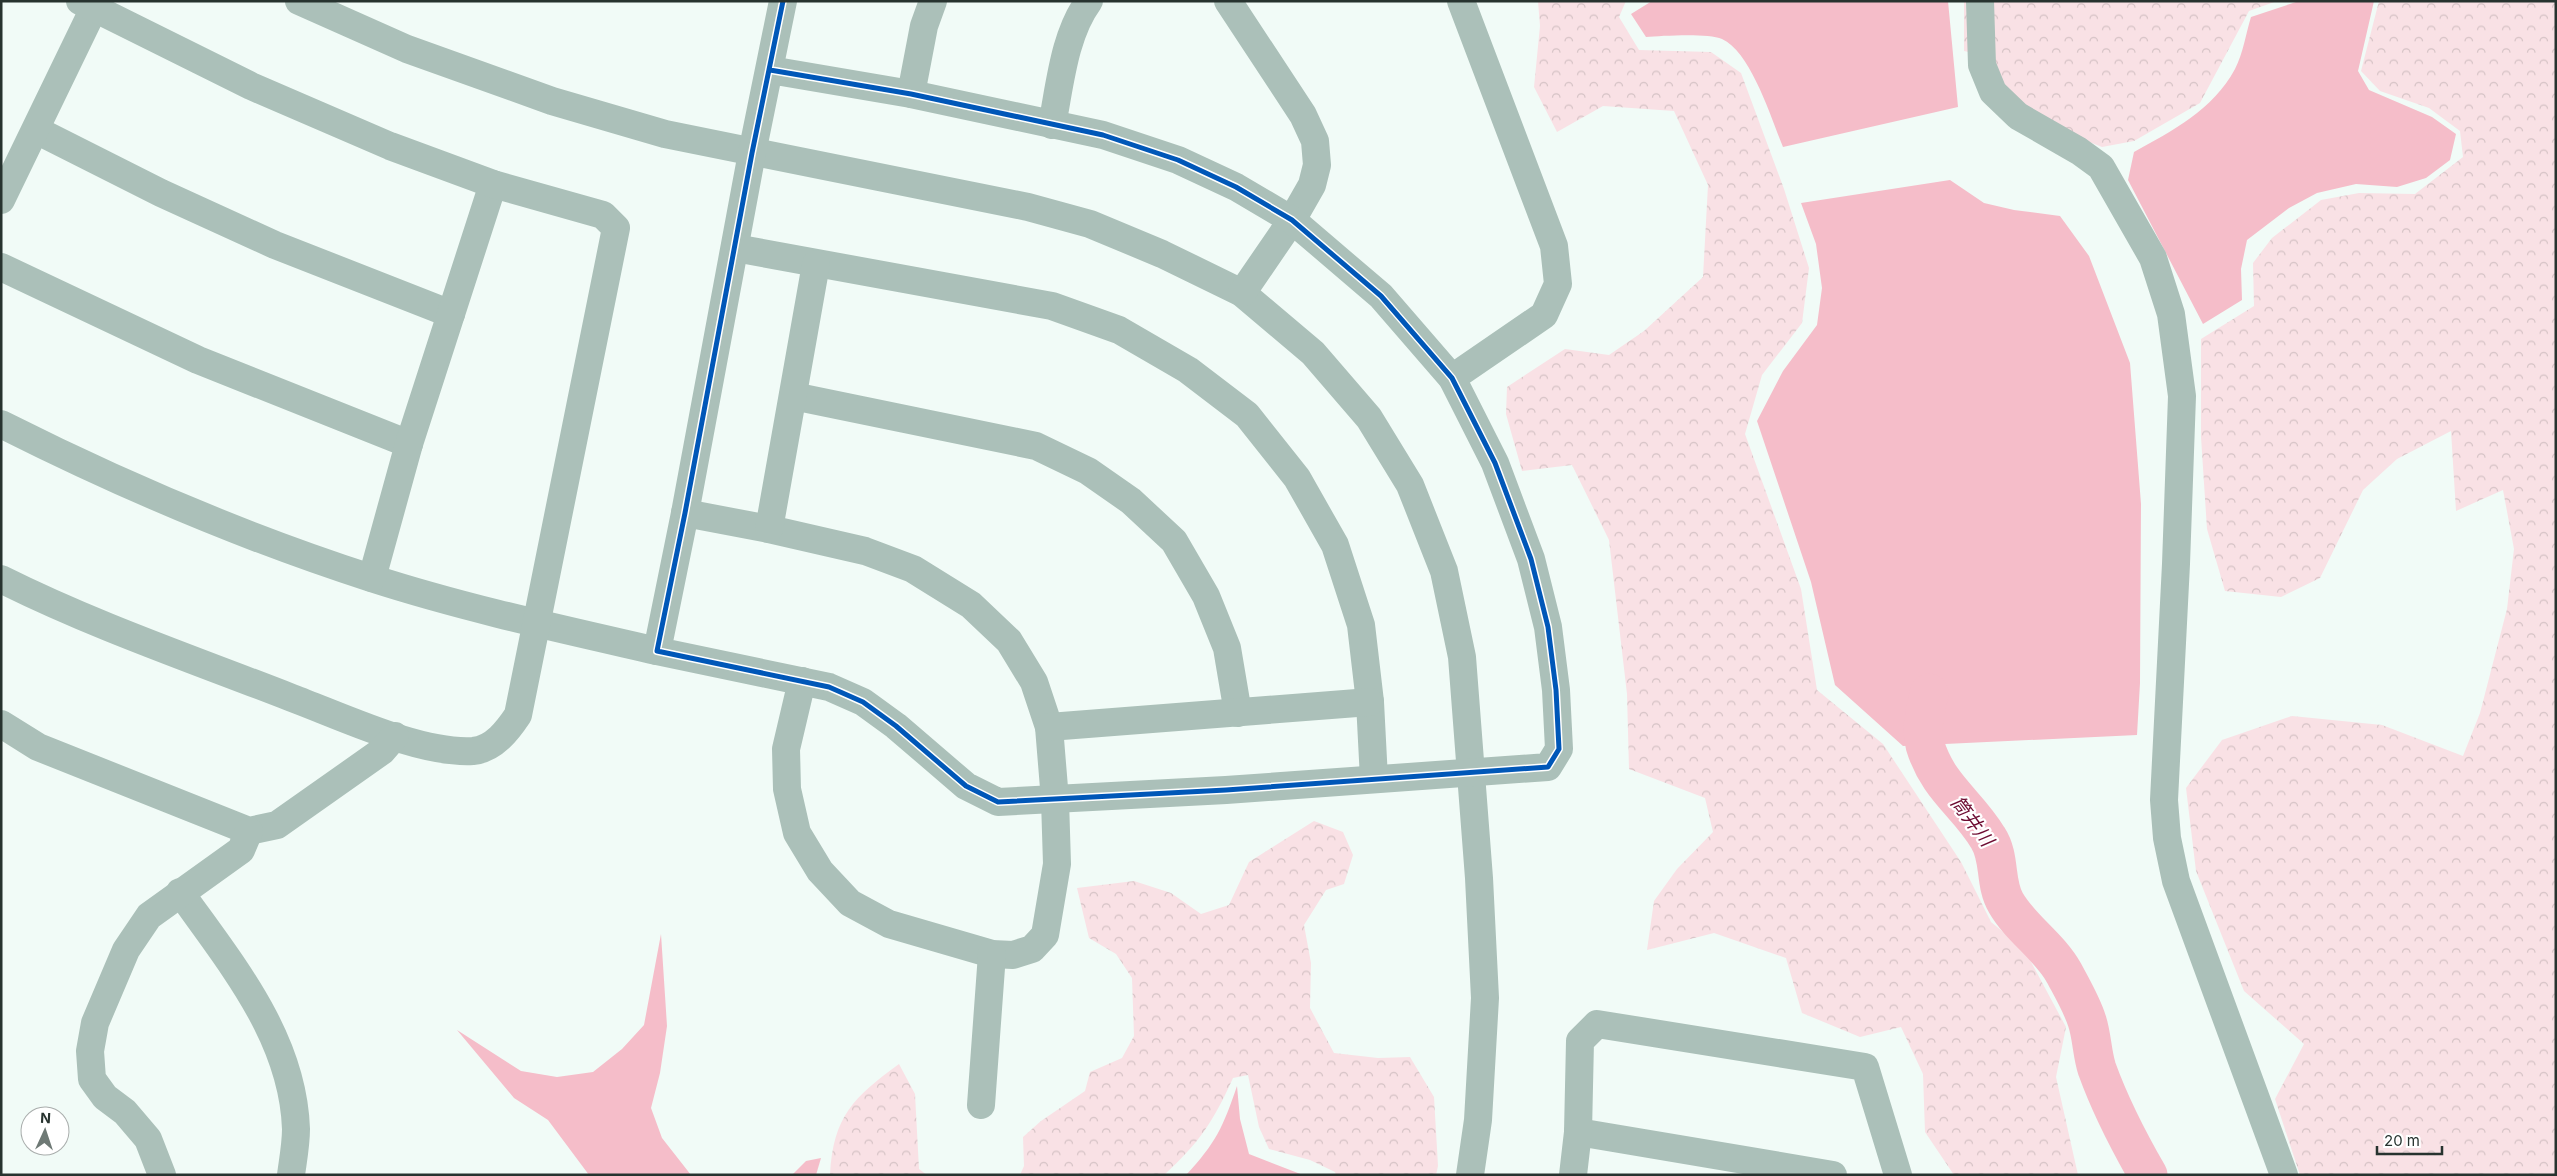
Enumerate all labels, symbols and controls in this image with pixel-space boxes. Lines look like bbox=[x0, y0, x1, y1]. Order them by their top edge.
water label: 筒井川 bbox=[1946, 791, 2000, 852]
north arrow bbox=[20, 1106, 70, 1156]
text: N bbox=[40, 1109, 51, 1126]
scale bar bbox=[2377, 1124, 2442, 1156]
text: 20 m bbox=[2384, 1131, 2420, 1150]

